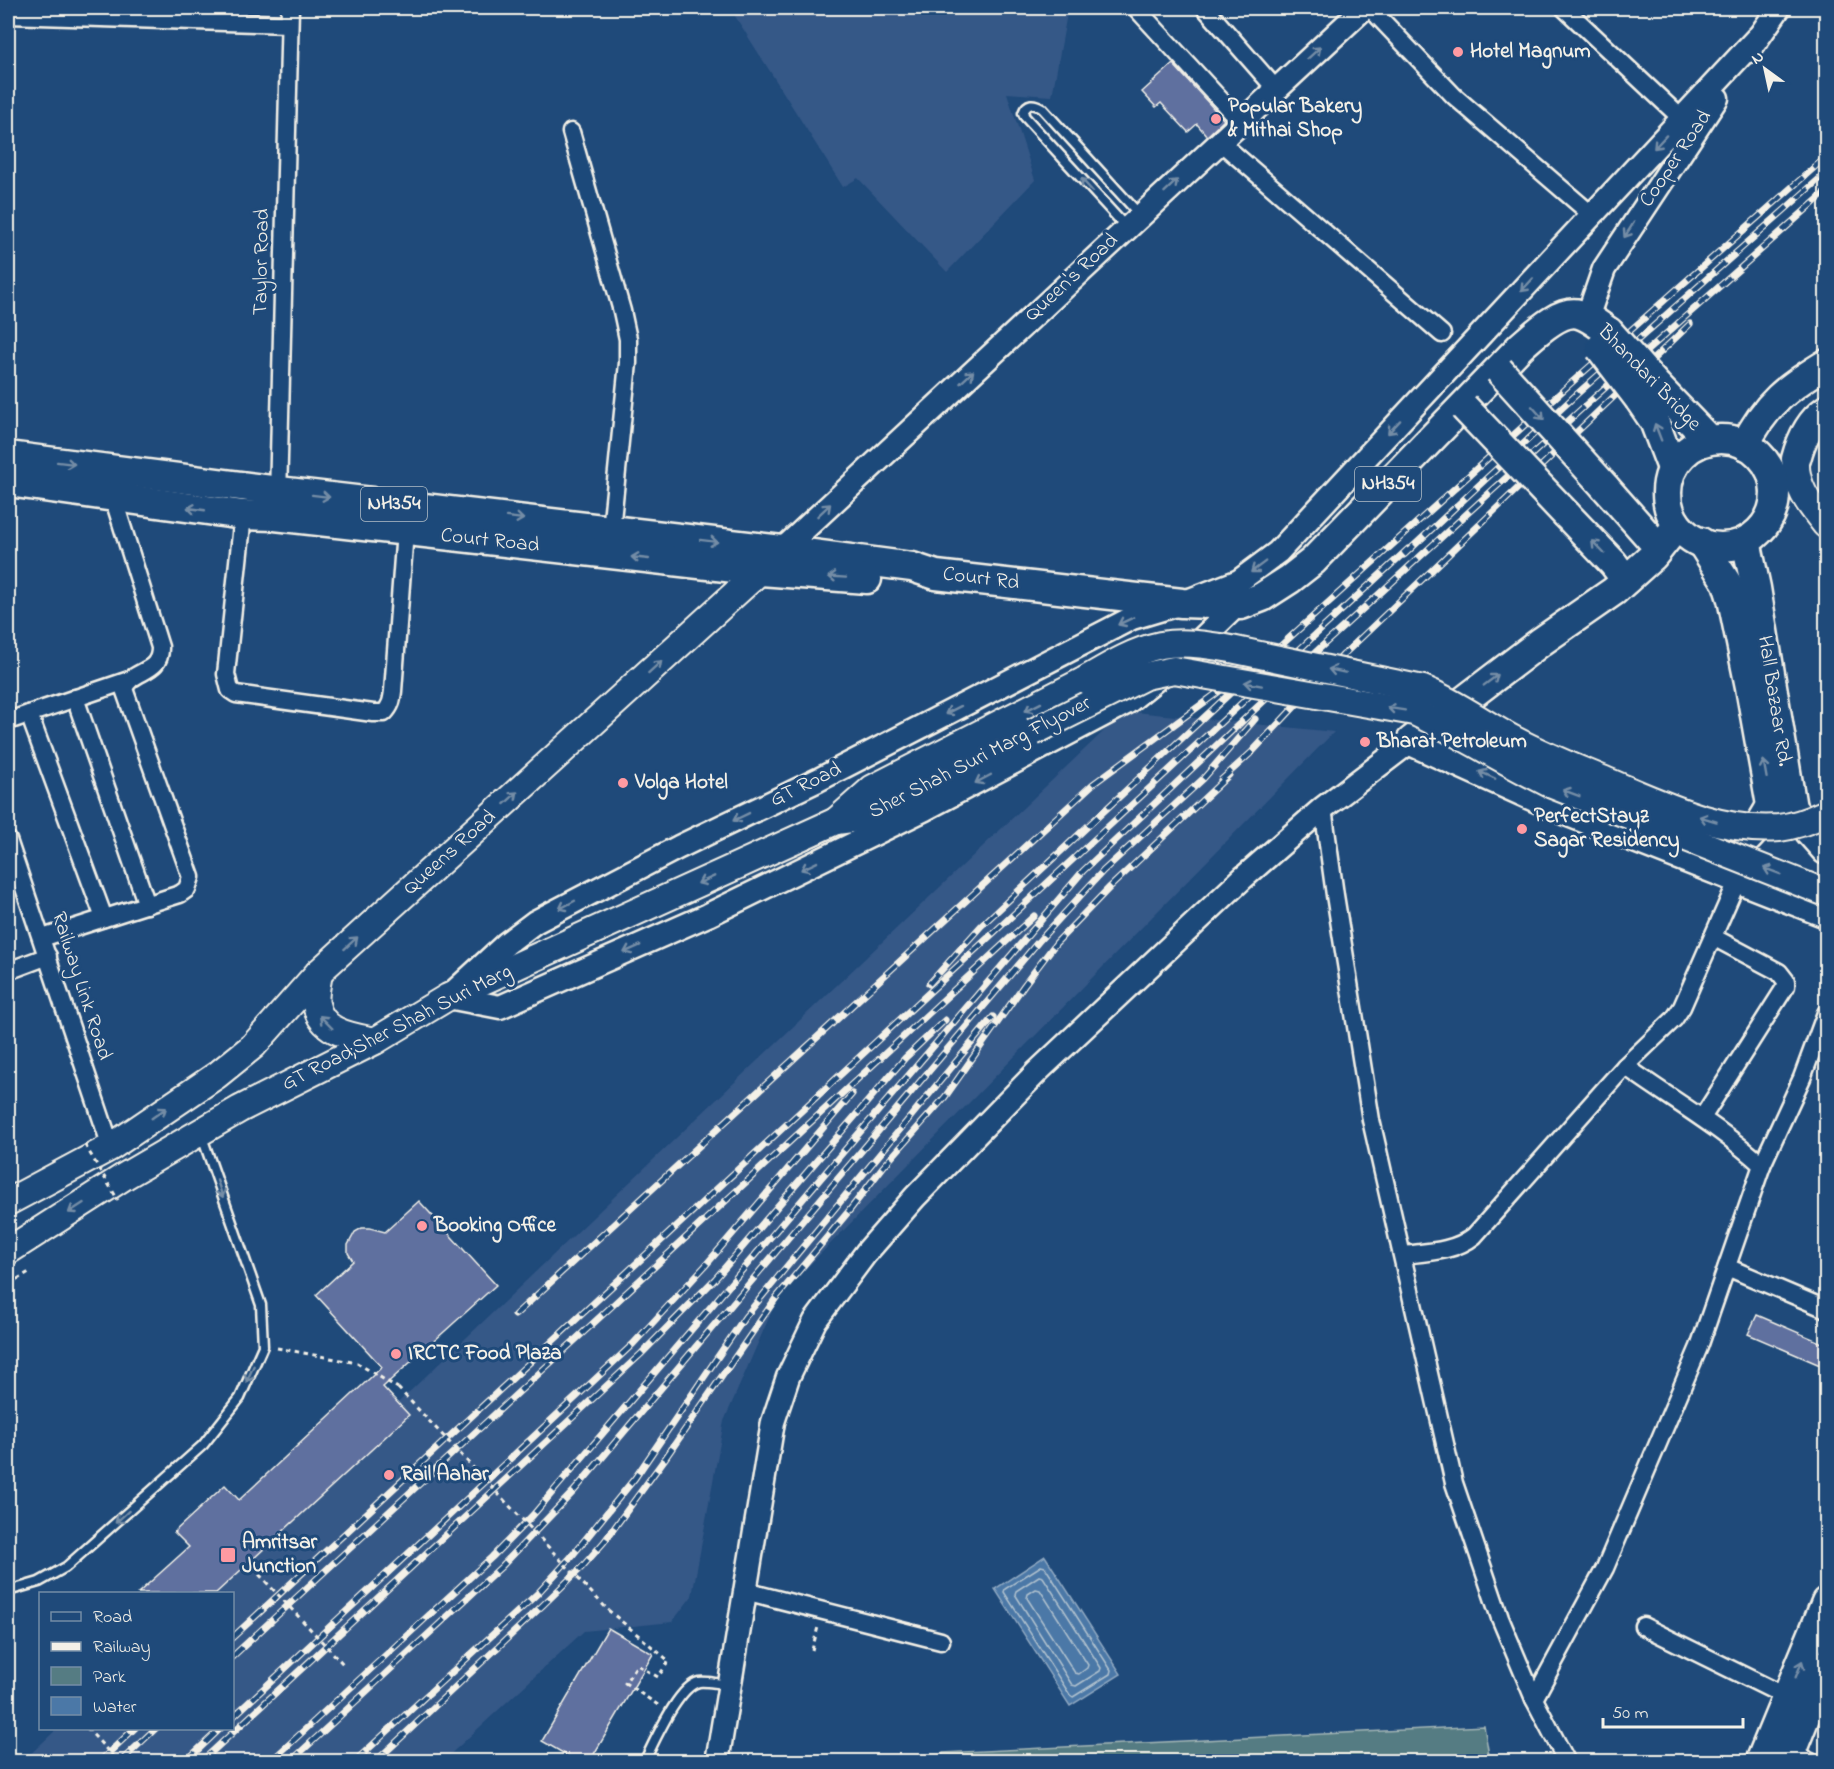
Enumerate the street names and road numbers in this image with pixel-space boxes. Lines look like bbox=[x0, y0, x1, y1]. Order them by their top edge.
street label: Cooper Road bbox=[1632, 104, 1720, 214]
street label: Taylor Road bbox=[246, 208, 280, 316]
street label: Queen's Road bbox=[1018, 227, 1126, 329]
street label: Bhandari Bridge bbox=[1588, 317, 1708, 440]
road number: NH354 bbox=[1355, 467, 1421, 501]
road number: NH354 bbox=[361, 487, 427, 521]
street label: Court Road bbox=[439, 521, 541, 561]
street label: Court Rd bbox=[941, 559, 1021, 599]
street label: Hall Bazaar Rd. bbox=[1749, 633, 1799, 769]
street label: Sher Shah Suri Marg Flyover bbox=[864, 689, 1098, 829]
street label: GT Road bbox=[765, 755, 847, 815]
street label: Queens Road bbox=[397, 803, 503, 903]
street label: Railway Link Road bbox=[41, 908, 119, 1065]
street label: GT Road;Sher Shah Suri Marg bbox=[277, 957, 518, 1101]

